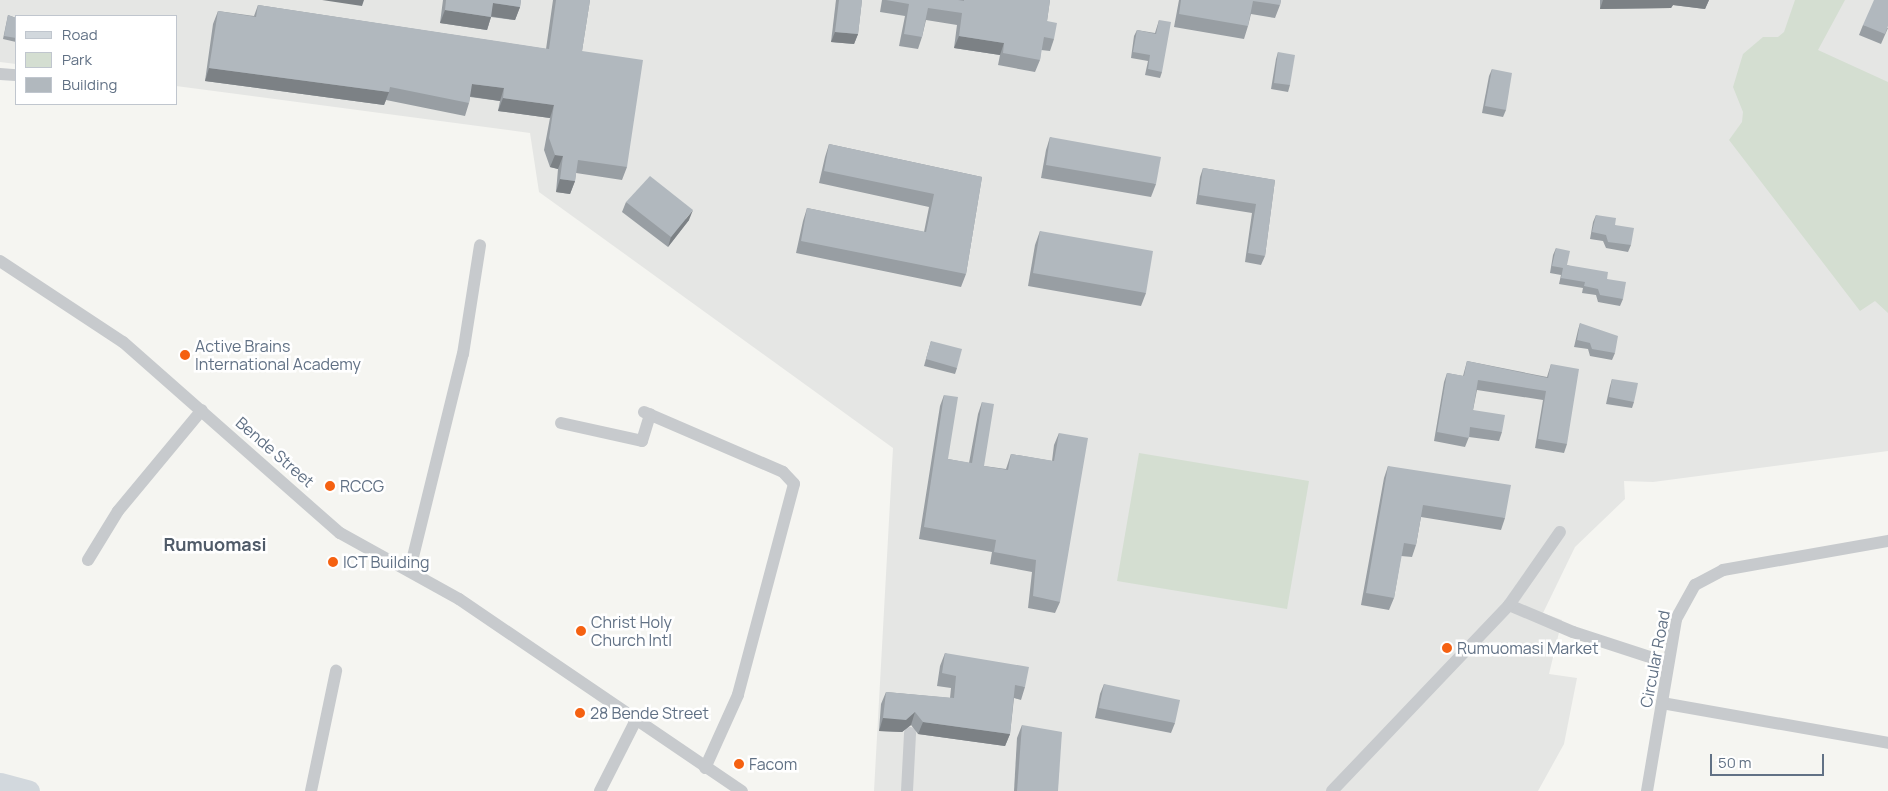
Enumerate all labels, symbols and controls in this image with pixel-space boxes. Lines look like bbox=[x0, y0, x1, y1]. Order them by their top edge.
legend bbox=[15, 15, 178, 105]
text: Road bbox=[62, 24, 98, 45]
text: Park bbox=[62, 49, 92, 70]
text: Building bbox=[62, 74, 117, 95]
place label: Active Brains International Academy bbox=[195, 336, 361, 374]
marker: Active Brains International Academy bbox=[179, 349, 191, 361]
street label: Bende Street bbox=[232, 413, 318, 491]
place label: RCCG bbox=[340, 476, 384, 496]
marker: RCCG bbox=[324, 480, 336, 492]
district label: Rumuomasi bbox=[163, 533, 267, 555]
place label: ICT Building bbox=[343, 552, 430, 572]
marker: ICT Building bbox=[327, 556, 339, 568]
street label: Circular Road bbox=[1636, 609, 1674, 709]
place label: Christ Holy Church Intl bbox=[591, 612, 672, 650]
marker: Christ Holy Church Intl bbox=[575, 625, 587, 637]
place label: Rumuomasi Market bbox=[1457, 638, 1599, 658]
marker: Rumuomasi Market bbox=[1441, 642, 1453, 654]
place label: 28 Bende Street bbox=[590, 703, 709, 723]
marker: 28 Bende Street bbox=[574, 707, 586, 719]
scale bar bbox=[1713, 744, 1827, 776]
text: 50 m bbox=[1718, 752, 1752, 773]
place label: Facom bbox=[749, 754, 797, 774]
marker: Facom bbox=[733, 758, 745, 770]

